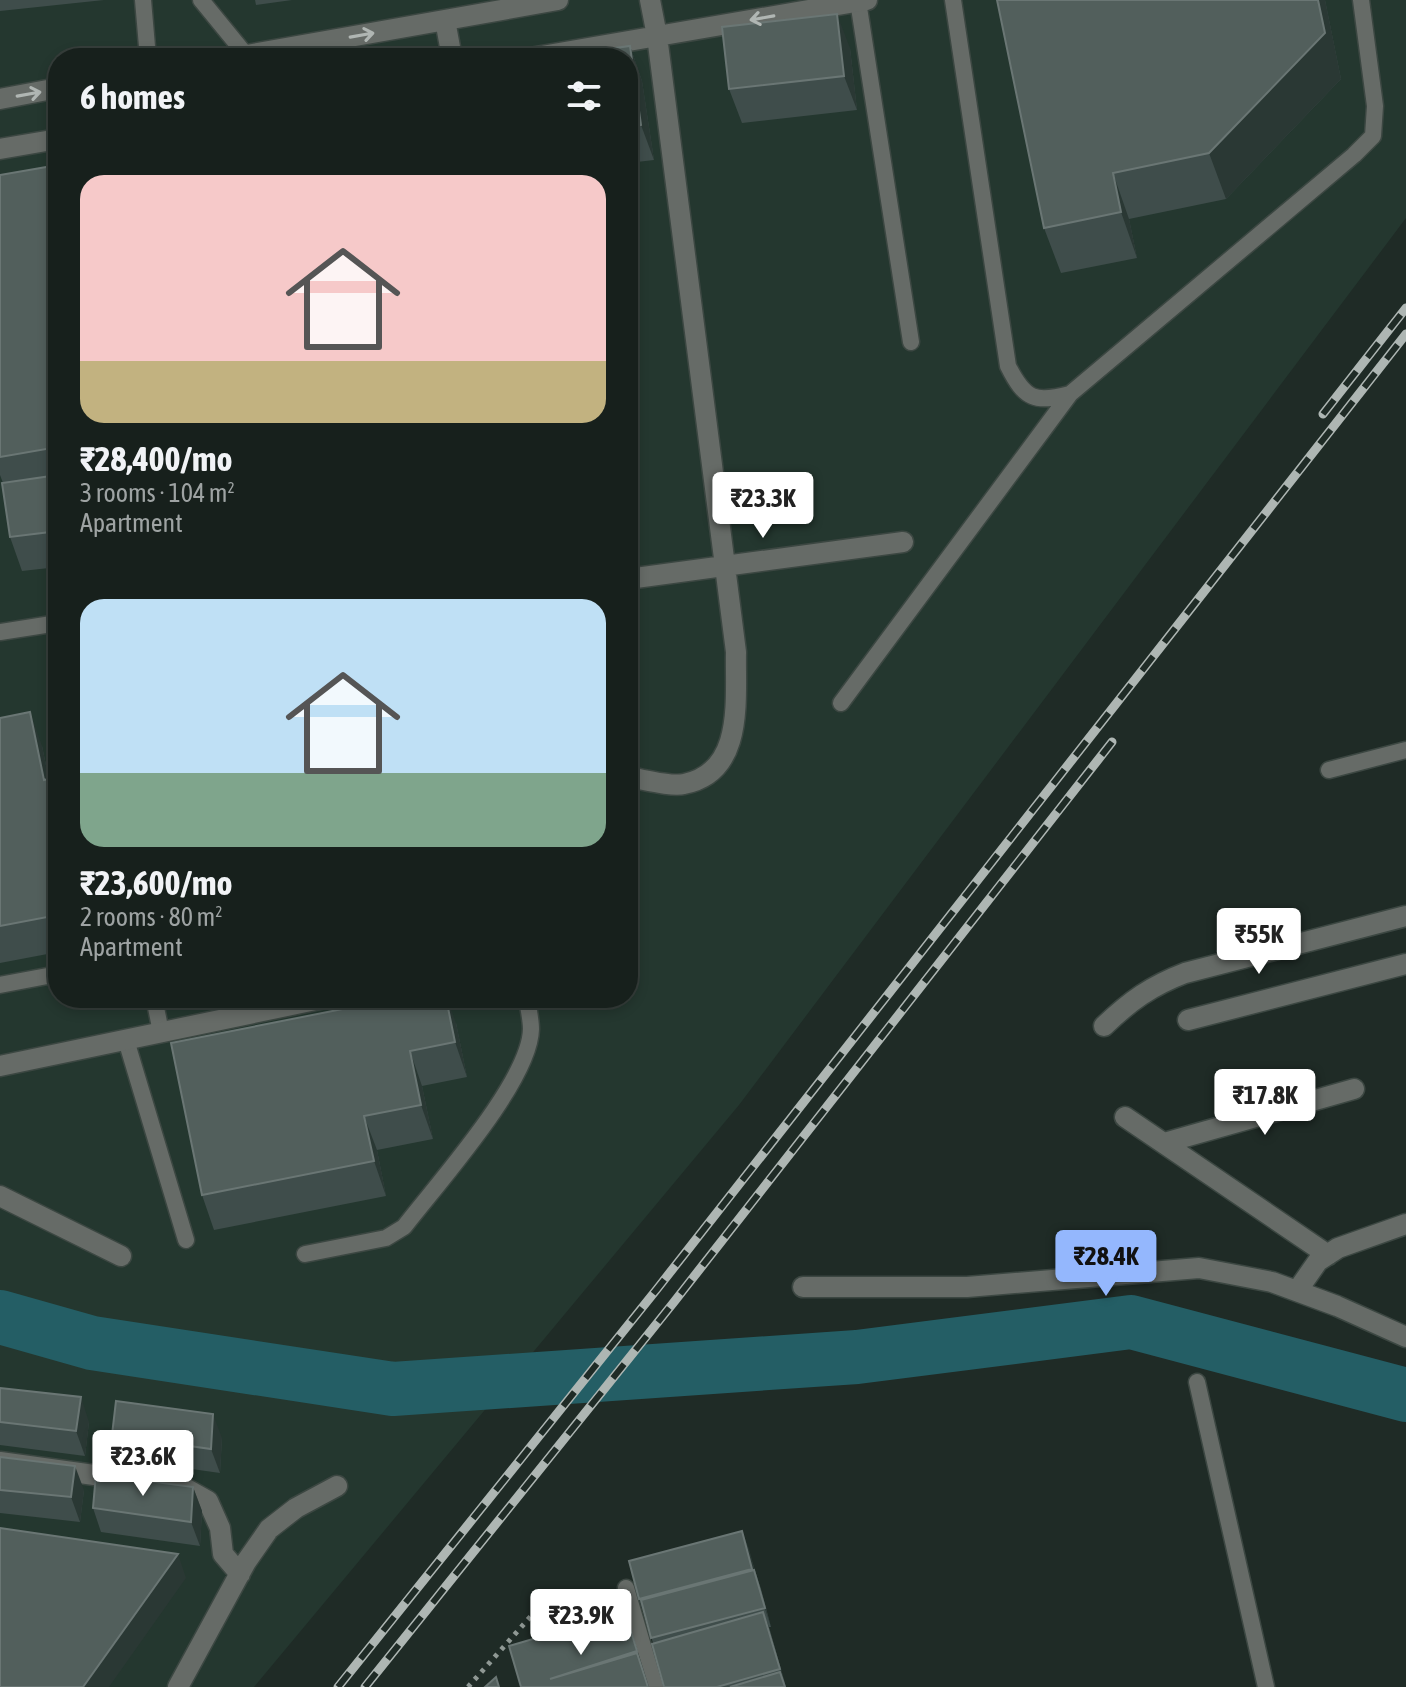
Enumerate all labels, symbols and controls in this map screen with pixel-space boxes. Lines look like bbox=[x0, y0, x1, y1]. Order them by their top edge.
one-way arrow bbox=[750, 11, 776, 26]
one-way arrow bbox=[349, 26, 374, 41]
icon: filters bbox=[562, 74, 606, 118]
text: 6 homes bbox=[80, 77, 185, 116]
one-way arrow bbox=[16, 85, 41, 100]
icon: home bbox=[271, 227, 415, 371]
text: ₹28,400/mo bbox=[80, 439, 233, 478]
pin: ₹23.3K bbox=[698, 472, 828, 540]
text: 3 rooms · 104 m² bbox=[80, 478, 235, 508]
text: ₹23.3K bbox=[730, 483, 796, 513]
text: Apartment bbox=[80, 508, 183, 538]
icon: home bbox=[271, 651, 415, 795]
text: ₹23,600/mo bbox=[80, 863, 233, 902]
text: 2 rooms · 80 m² bbox=[80, 902, 222, 932]
pin: ₹55K bbox=[1212, 908, 1306, 976]
text: ₹55K bbox=[1235, 919, 1283, 949]
text: Apartment bbox=[80, 932, 183, 962]
pin: ₹17.8K bbox=[1200, 1069, 1330, 1137]
text: ₹17.8K bbox=[1232, 1080, 1298, 1110]
pin: ₹28.4K bbox=[1041, 1230, 1171, 1298]
text: ₹28.4K bbox=[1073, 1241, 1139, 1271]
pin: ₹23.6K bbox=[78, 1430, 208, 1498]
text: ₹23.6K bbox=[110, 1441, 176, 1471]
pin: ₹23.9K bbox=[516, 1589, 646, 1657]
text: ₹23.9K bbox=[548, 1600, 614, 1630]

